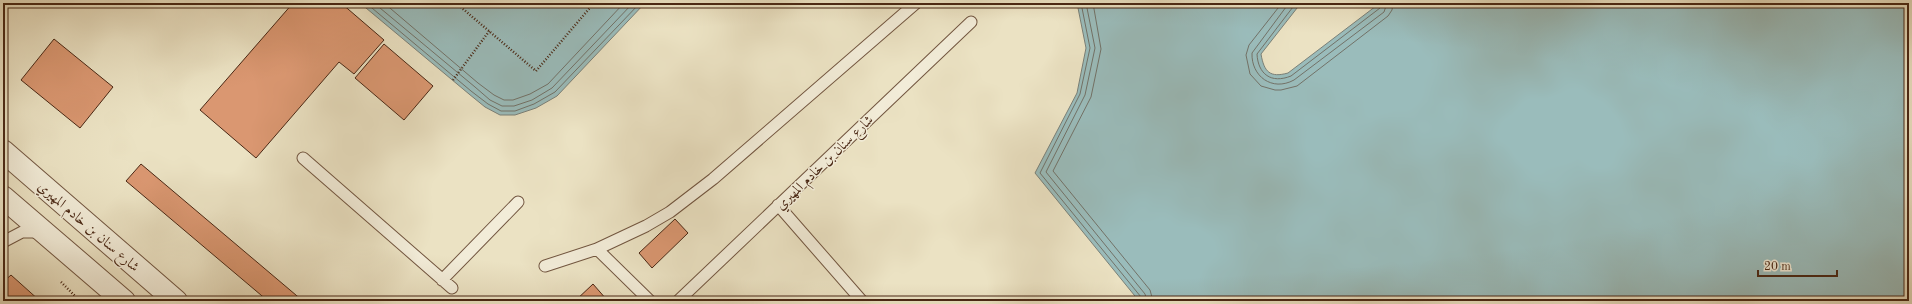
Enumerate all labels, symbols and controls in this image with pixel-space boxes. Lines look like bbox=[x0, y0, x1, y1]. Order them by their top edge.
street label: شارع سنان بن خادم المهيري bbox=[773, 113, 880, 216]
street label: شارع سنان بن خادم المهيري bbox=[32, 179, 142, 278]
scale bar bbox=[1758, 252, 1837, 278]
text: 20 m bbox=[1764, 261, 1791, 273]

